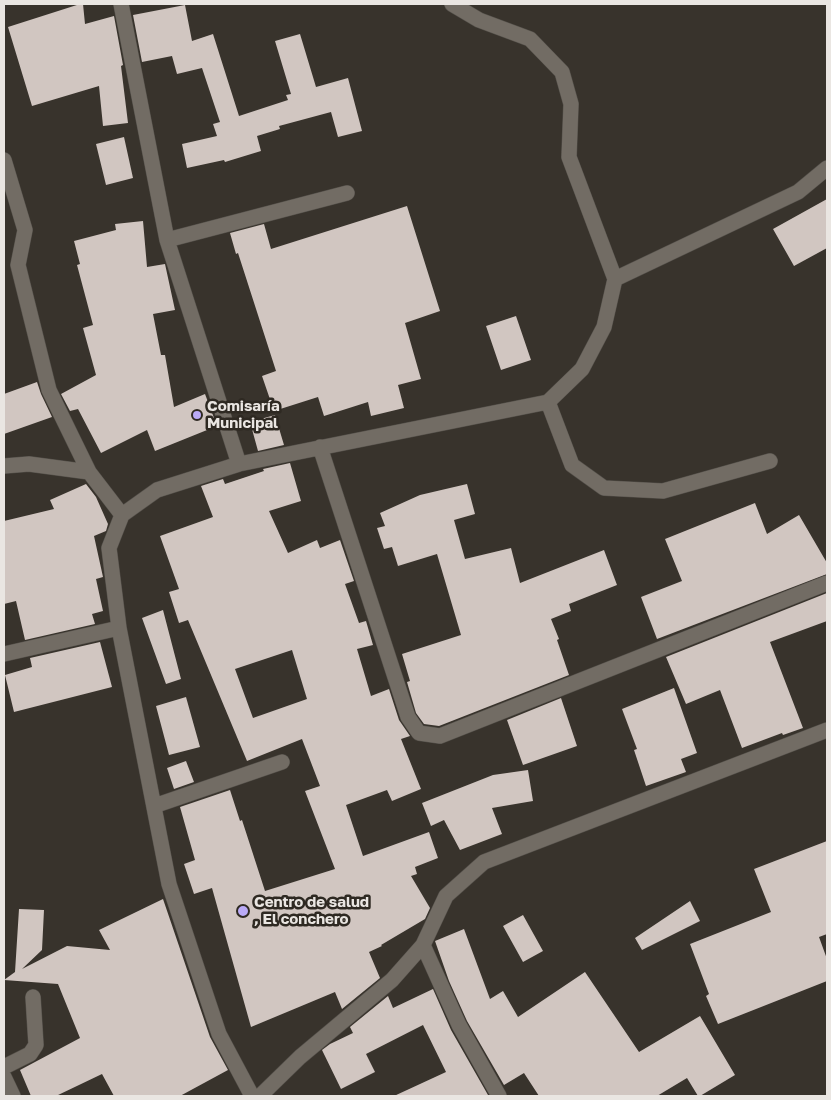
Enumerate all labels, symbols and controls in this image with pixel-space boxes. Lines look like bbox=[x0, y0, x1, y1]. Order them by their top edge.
place label: Comisaría Municipal bbox=[207, 397, 280, 432]
marker: Comisaría Municipal bbox=[191, 409, 203, 421]
place label: Centro de salud , El conchero bbox=[254, 893, 369, 928]
marker: Centro de salud , El conchero bbox=[236, 904, 250, 918]

